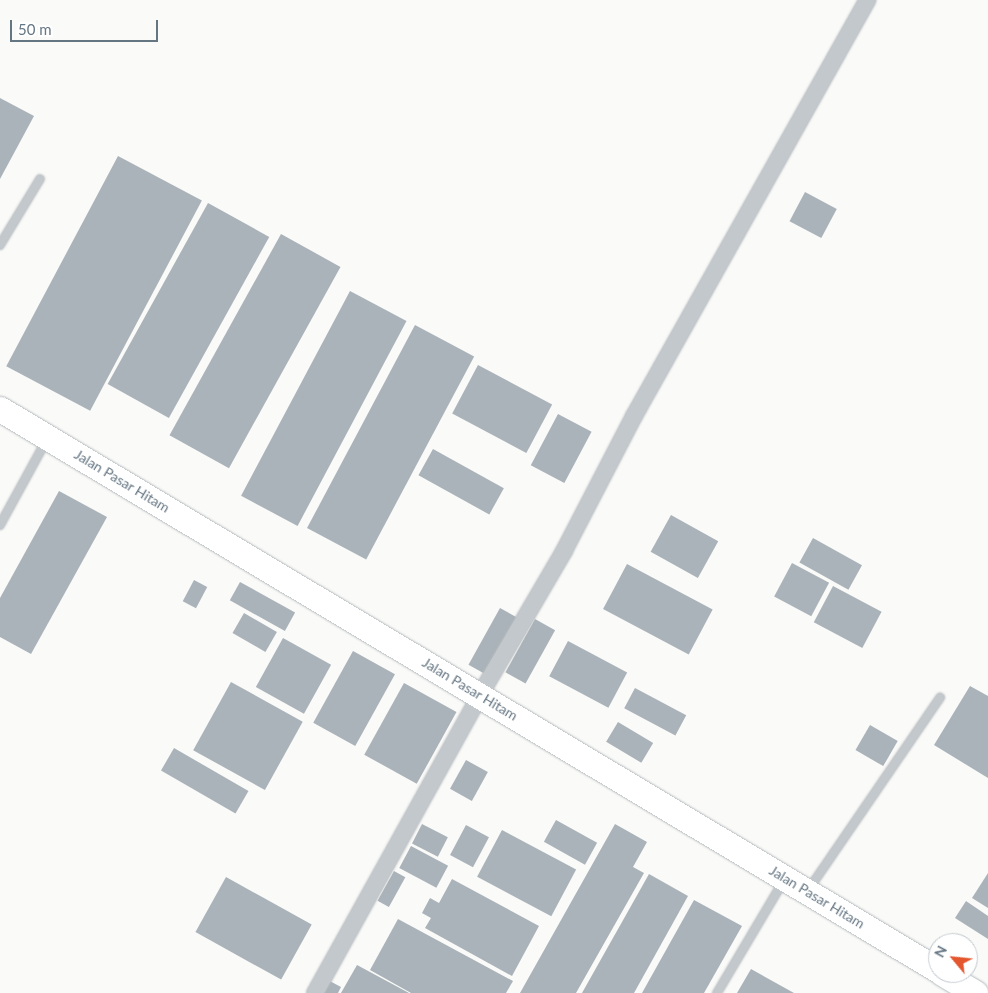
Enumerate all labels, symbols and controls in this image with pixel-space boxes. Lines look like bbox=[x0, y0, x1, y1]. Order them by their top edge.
scale bar bbox=[12, 10, 160, 42]
text: 50 m bbox=[18, 20, 52, 38]
street label: Jalan Pasar Hitam bbox=[71, 446, 173, 516]
street label: Jalan Pasar Hitam bbox=[419, 654, 521, 724]
street label: Jalan Pasar Hitam bbox=[766, 862, 868, 932]
north arrow bbox=[928, 933, 978, 983]
text: N bbox=[930, 942, 950, 960]

